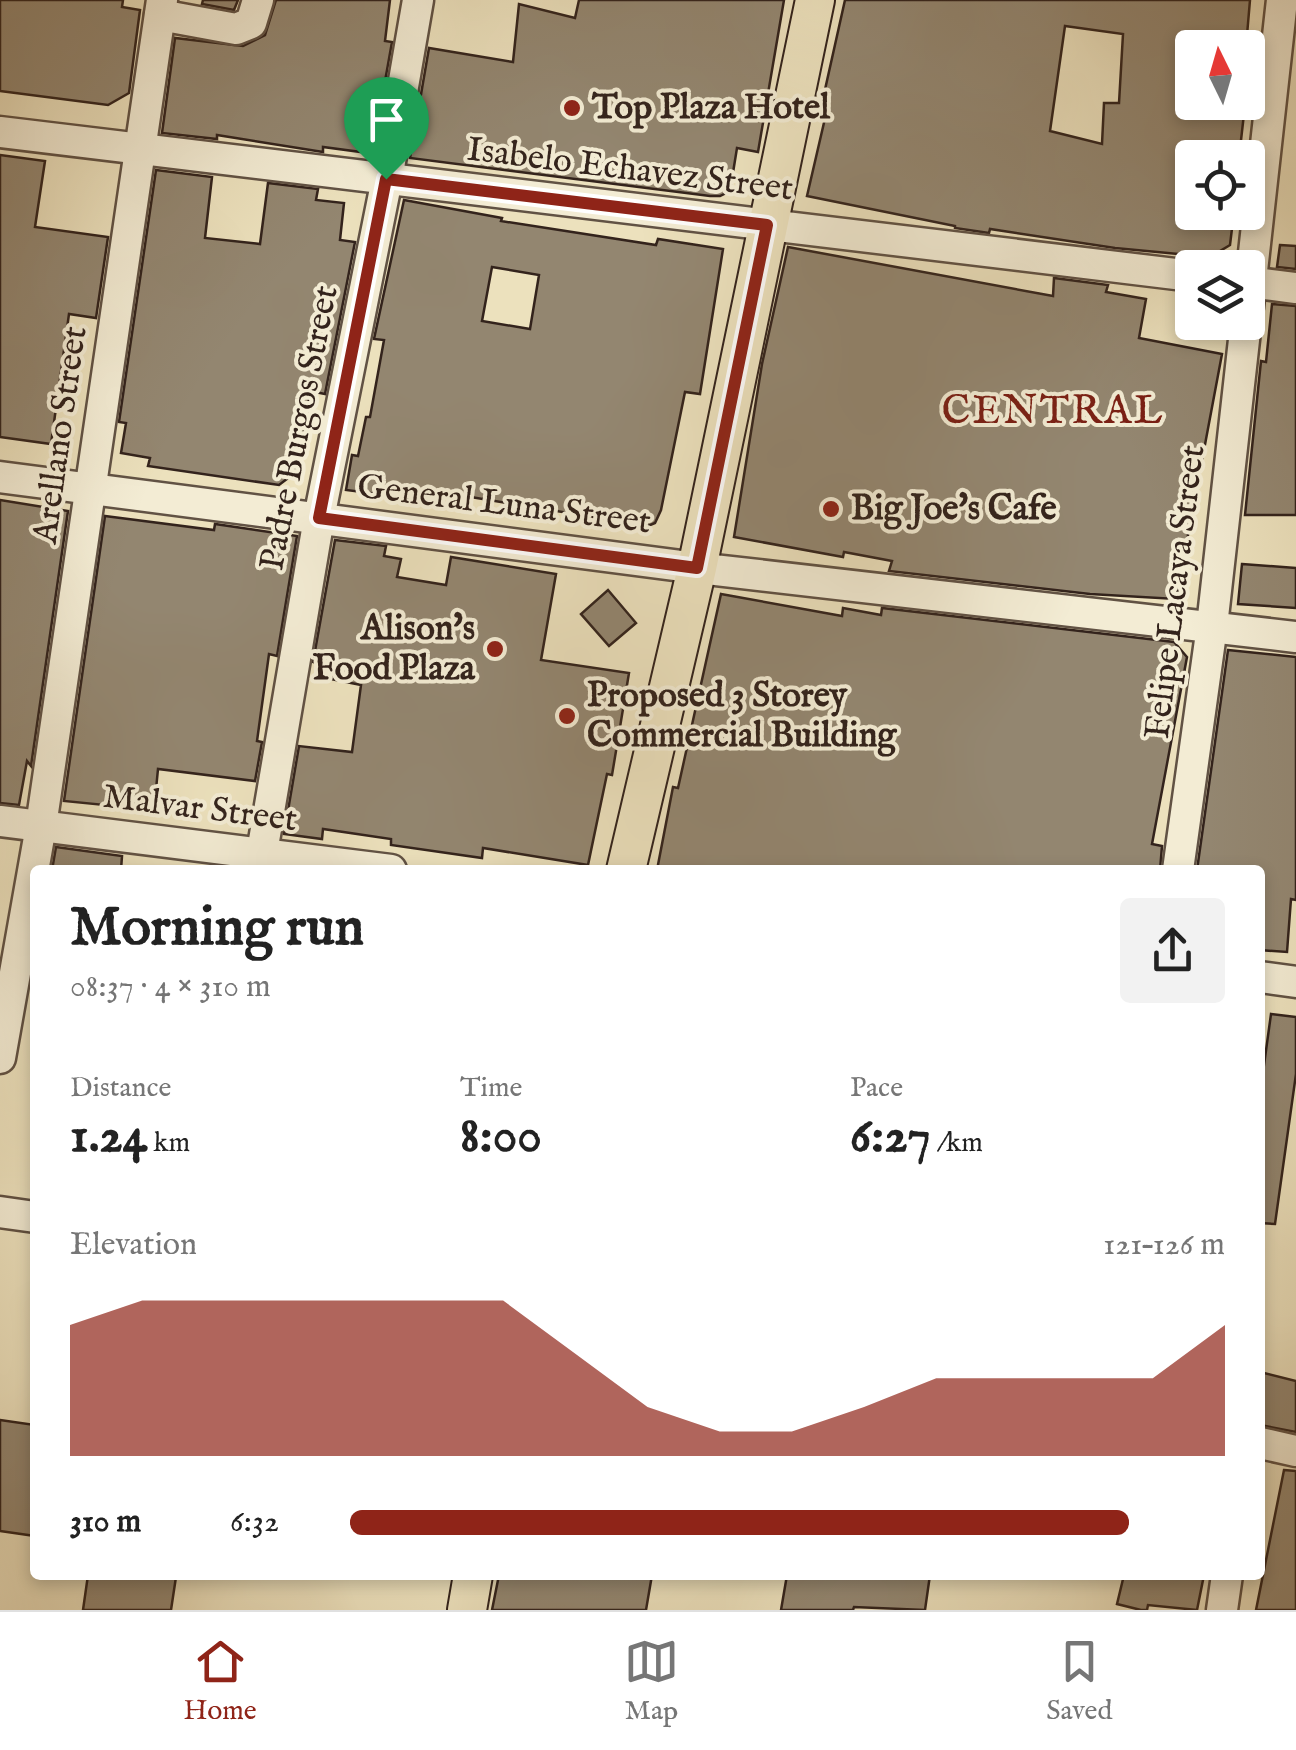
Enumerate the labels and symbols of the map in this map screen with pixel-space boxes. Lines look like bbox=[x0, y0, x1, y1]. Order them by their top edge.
north arrow bbox=[1175, 30, 1265, 120]
pin bbox=[344, 77, 429, 180]
place label: Top Plaza Hotel bbox=[591, 86, 831, 131]
marker: Top Plaza Hotel bbox=[561, 97, 583, 119]
street label: Isabelo Echavez Street bbox=[464, 128, 796, 212]
street label: Padre Burgos Street bbox=[250, 282, 350, 574]
street label: Arellano Street bbox=[23, 323, 99, 548]
district label: CENTRAL bbox=[941, 387, 1165, 438]
street label: Felipe Lacaya Street bbox=[1136, 442, 1216, 742]
street label: General Luna Street bbox=[355, 465, 653, 545]
place label: Big Joe's Cafe bbox=[851, 487, 1057, 532]
marker: Big Joe's Cafe bbox=[820, 498, 842, 520]
place label: Alison's Food Plaza bbox=[313, 607, 476, 692]
marker: Alison's Food Plaza bbox=[484, 638, 506, 660]
place label: Proposed 3 Storey Commercial Building bbox=[587, 674, 897, 759]
marker: Proposed 3 Storey Commercial Building bbox=[556, 705, 578, 727]
street label: Malvar Street bbox=[100, 775, 300, 843]

